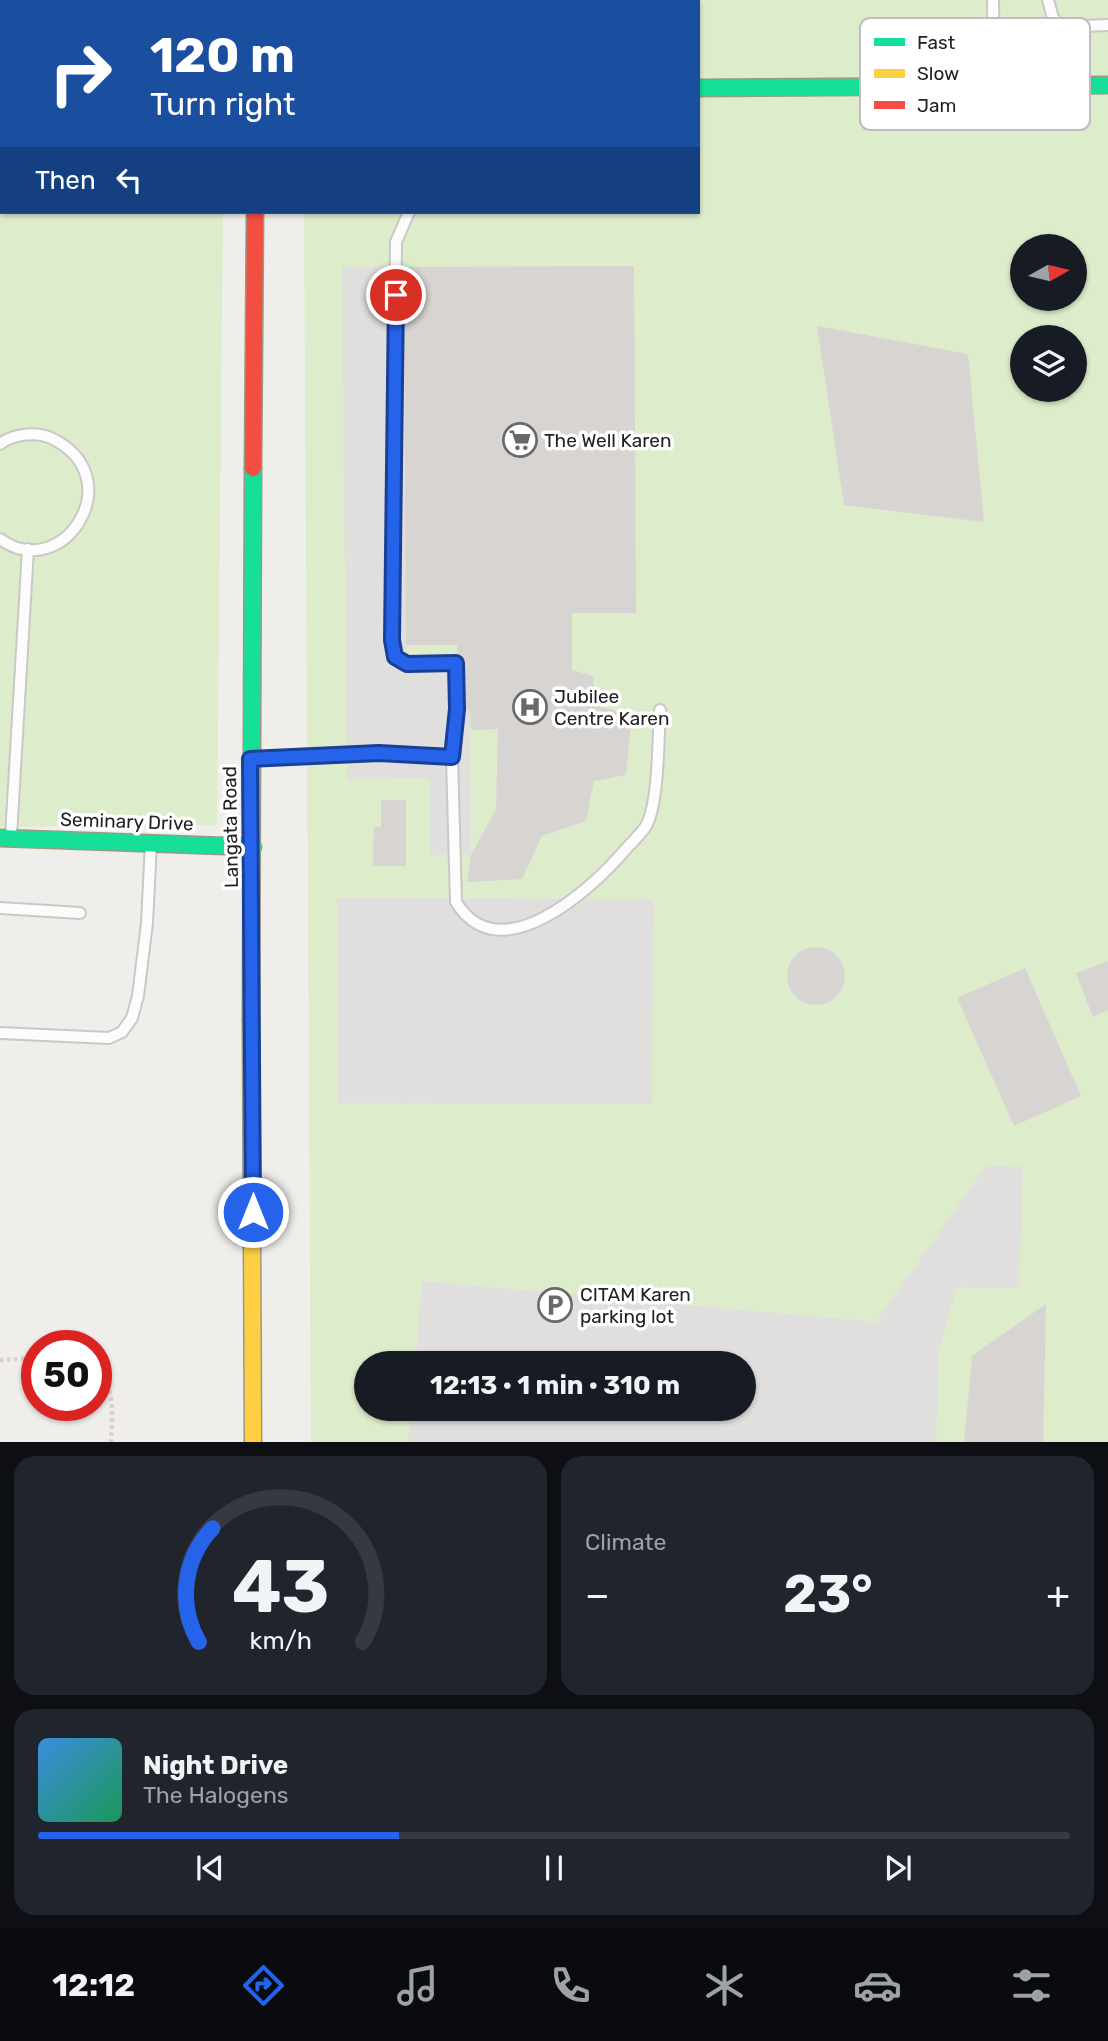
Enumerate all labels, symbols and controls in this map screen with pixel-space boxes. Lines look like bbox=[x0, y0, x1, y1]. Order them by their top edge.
legend bbox=[860, 18, 1090, 130]
text: 120 m bbox=[150, 26, 295, 84]
icon: right bbox=[35, 28, 126, 119]
text: Fast bbox=[917, 31, 956, 54]
text: Slow bbox=[917, 62, 959, 85]
text: Turn right bbox=[150, 85, 295, 123]
text: Jam bbox=[917, 94, 956, 117]
icon: left bbox=[110, 161, 148, 199]
text: Then bbox=[35, 165, 96, 196]
north arrow bbox=[1010, 234, 1087, 312]
map controls bbox=[1010, 234, 1087, 402]
pin bbox=[366, 265, 426, 325]
icon: arrive bbox=[377, 276, 415, 314]
button: layers bbox=[1010, 325, 1087, 402]
supermarket icon: The Well Karen bbox=[501, 421, 539, 459]
place label: The Well Karen bbox=[544, 429, 672, 452]
place label: Jubilee Centre Karen bbox=[554, 685, 669, 730]
hospital icon: Jubilee Centre Karen bbox=[511, 688, 549, 726]
street label: Langata Road bbox=[218, 766, 243, 888]
street label: Seminary Drive bbox=[60, 808, 194, 835]
position arrow bbox=[216, 1175, 290, 1249]
place label: CITAM Karen parking lot bbox=[580, 1283, 691, 1328]
parking icon: CITAM Karen parking lot bbox=[536, 1286, 574, 1324]
speed limit sign: 50 bbox=[21, 1330, 112, 1421]
text: 12:13 · 1 min · 310 m bbox=[430, 1370, 680, 1401]
text: Climate bbox=[585, 1528, 666, 1556]
text: 43 bbox=[232, 1544, 329, 1630]
text: 23° bbox=[783, 1563, 873, 1625]
text: − bbox=[585, 1572, 610, 1618]
text: + bbox=[1046, 1572, 1070, 1618]
text: km/h bbox=[249, 1625, 312, 1654]
text: Night Drive bbox=[143, 1750, 288, 1781]
text: The Halogens bbox=[143, 1781, 289, 1809]
icon: previous bbox=[191, 1849, 229, 1887]
icon: pause bbox=[535, 1849, 573, 1887]
icon: next bbox=[879, 1849, 917, 1887]
icon: directions bbox=[239, 1961, 288, 2010]
icon: music bbox=[393, 1961, 442, 2010]
icon: phone bbox=[546, 1961, 595, 2010]
icon: climate bbox=[700, 1961, 749, 2010]
icon: car bbox=[853, 1961, 902, 2010]
icon: filters bbox=[1007, 1961, 1056, 2010]
text: 12:12 bbox=[52, 1966, 135, 2004]

